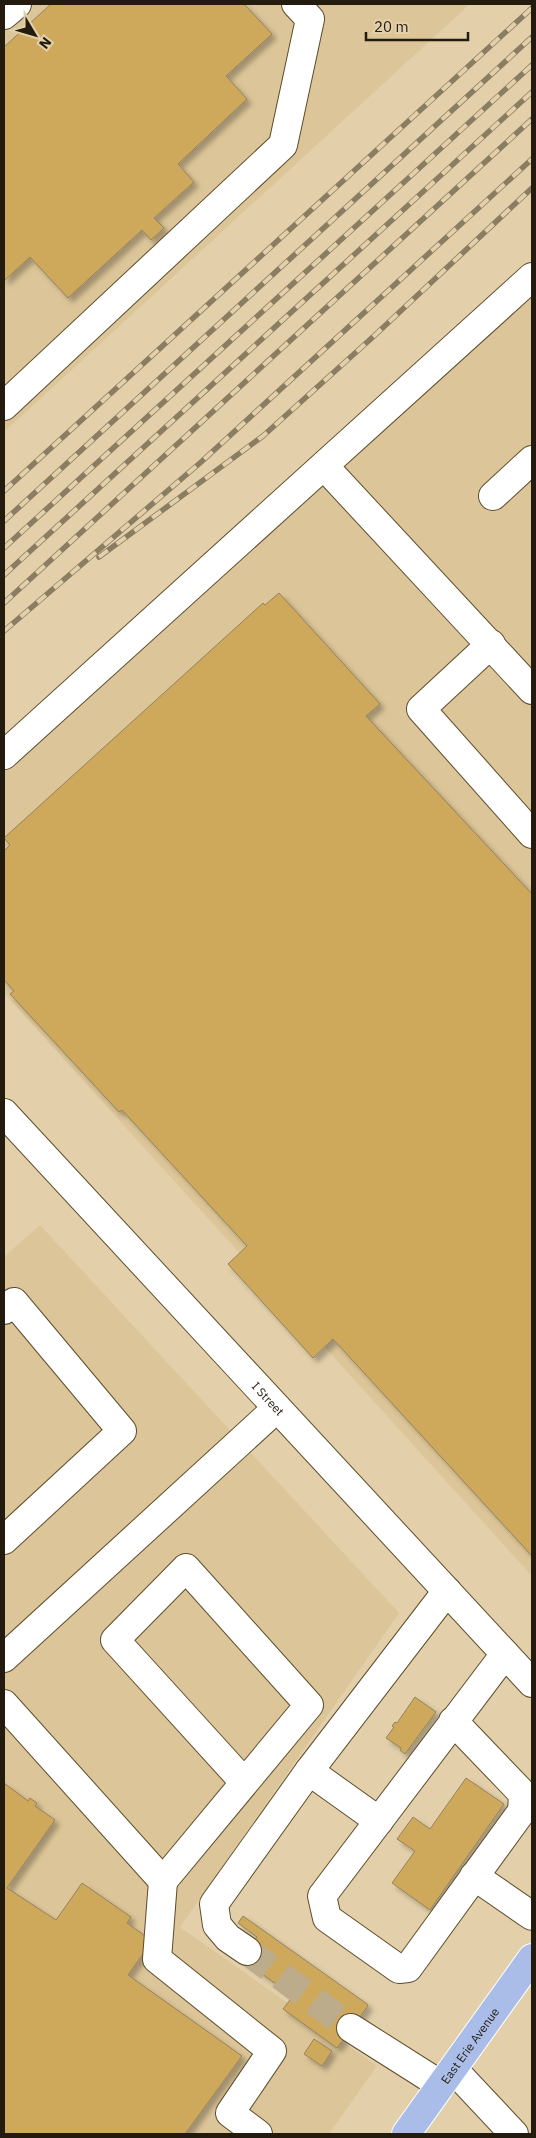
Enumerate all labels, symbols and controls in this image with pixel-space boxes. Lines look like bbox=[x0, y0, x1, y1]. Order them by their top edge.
north arrow bbox=[10, 10, 60, 60]
scale bar bbox=[366, 10, 468, 42]
text: 20 m bbox=[374, 17, 409, 36]
text: N bbox=[35, 33, 55, 53]
street label: I Street bbox=[249, 1378, 288, 1418]
street label: East Erie Avenue bbox=[437, 2004, 502, 2086]

